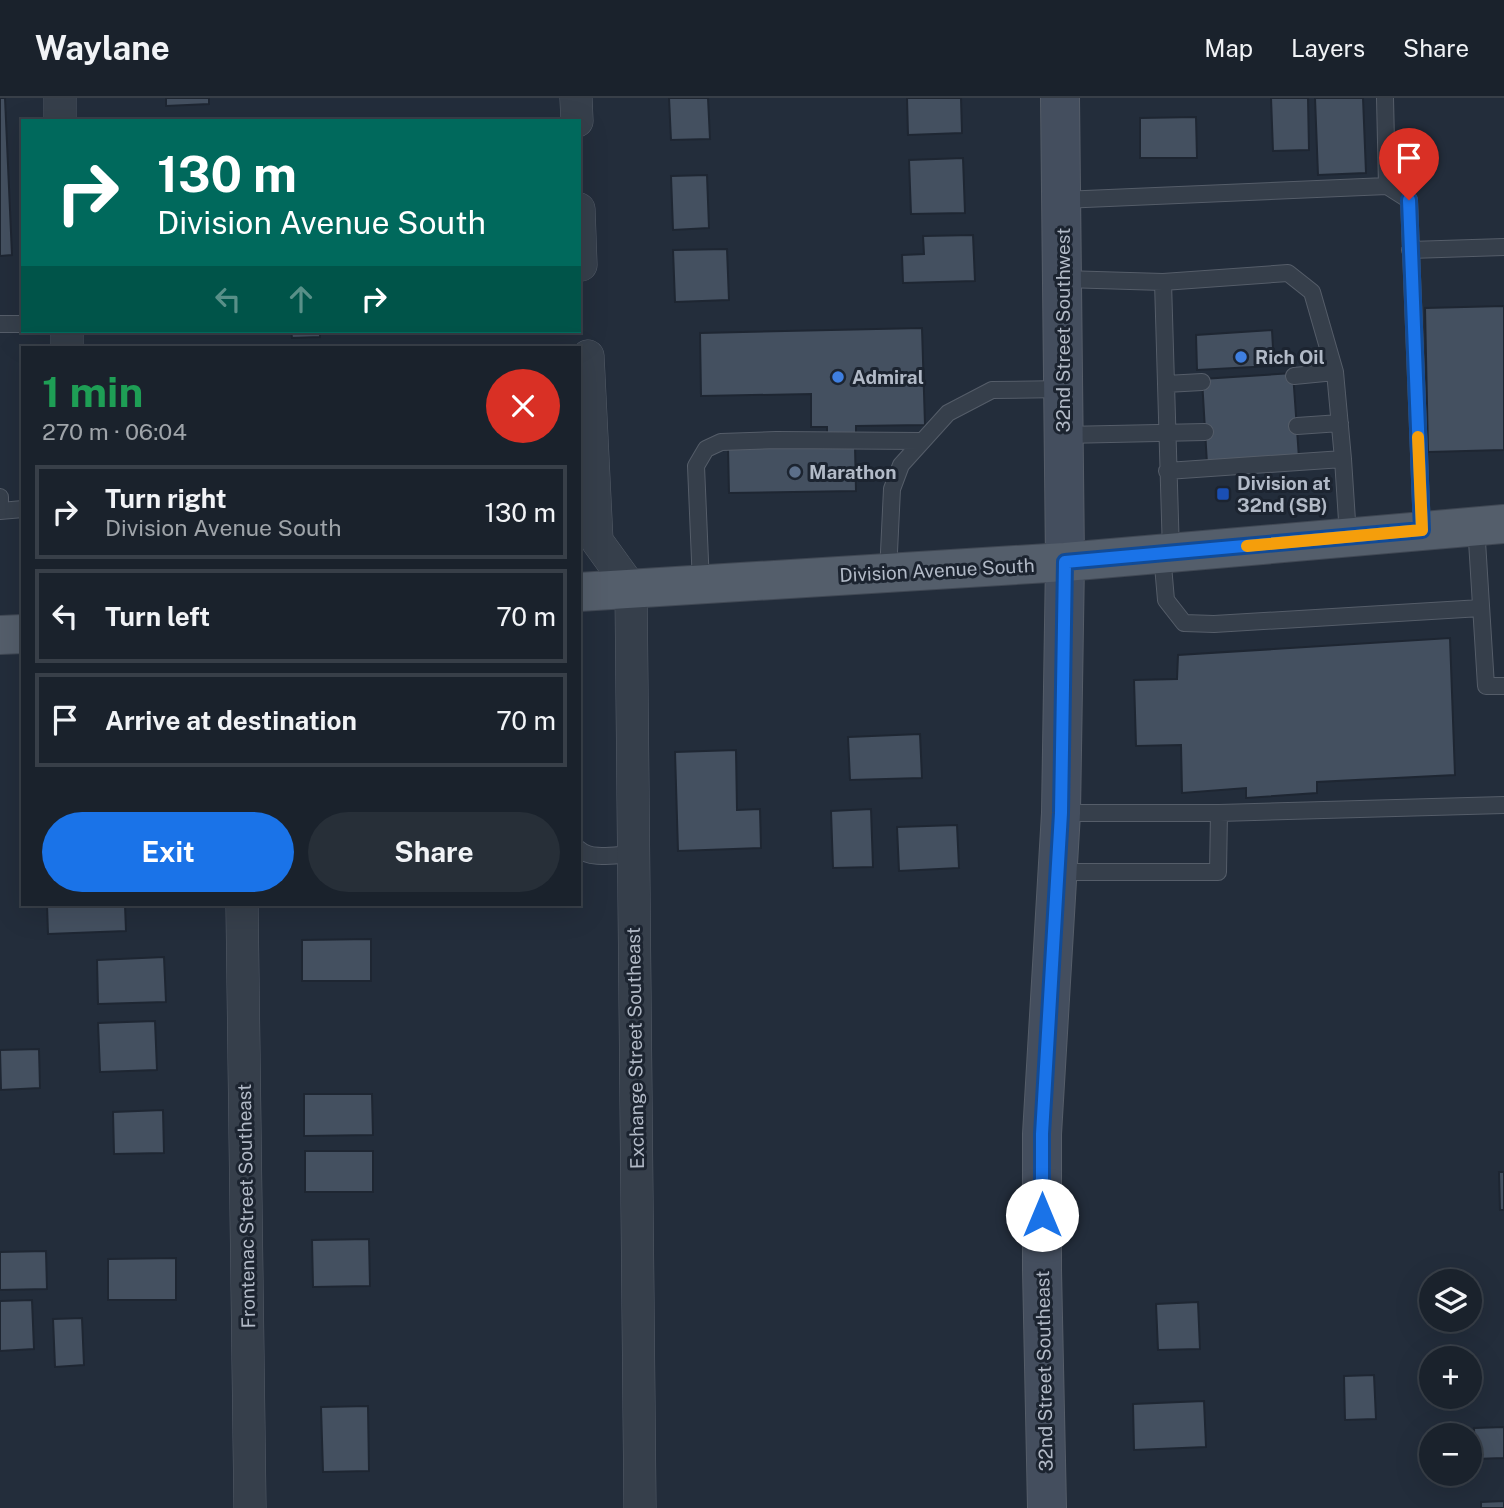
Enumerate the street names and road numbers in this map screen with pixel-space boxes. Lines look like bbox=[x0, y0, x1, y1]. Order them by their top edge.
street label: 32nd Street Southwest bbox=[1052, 228, 1074, 432]
street label: Division Avenue South bbox=[839, 554, 1035, 586]
street label: Exchange Street Southeast bbox=[622, 927, 648, 1169]
street label: Frontenac Street Southeast bbox=[233, 1083, 259, 1329]
street label: 32nd Street Southeast bbox=[1031, 1270, 1057, 1472]

